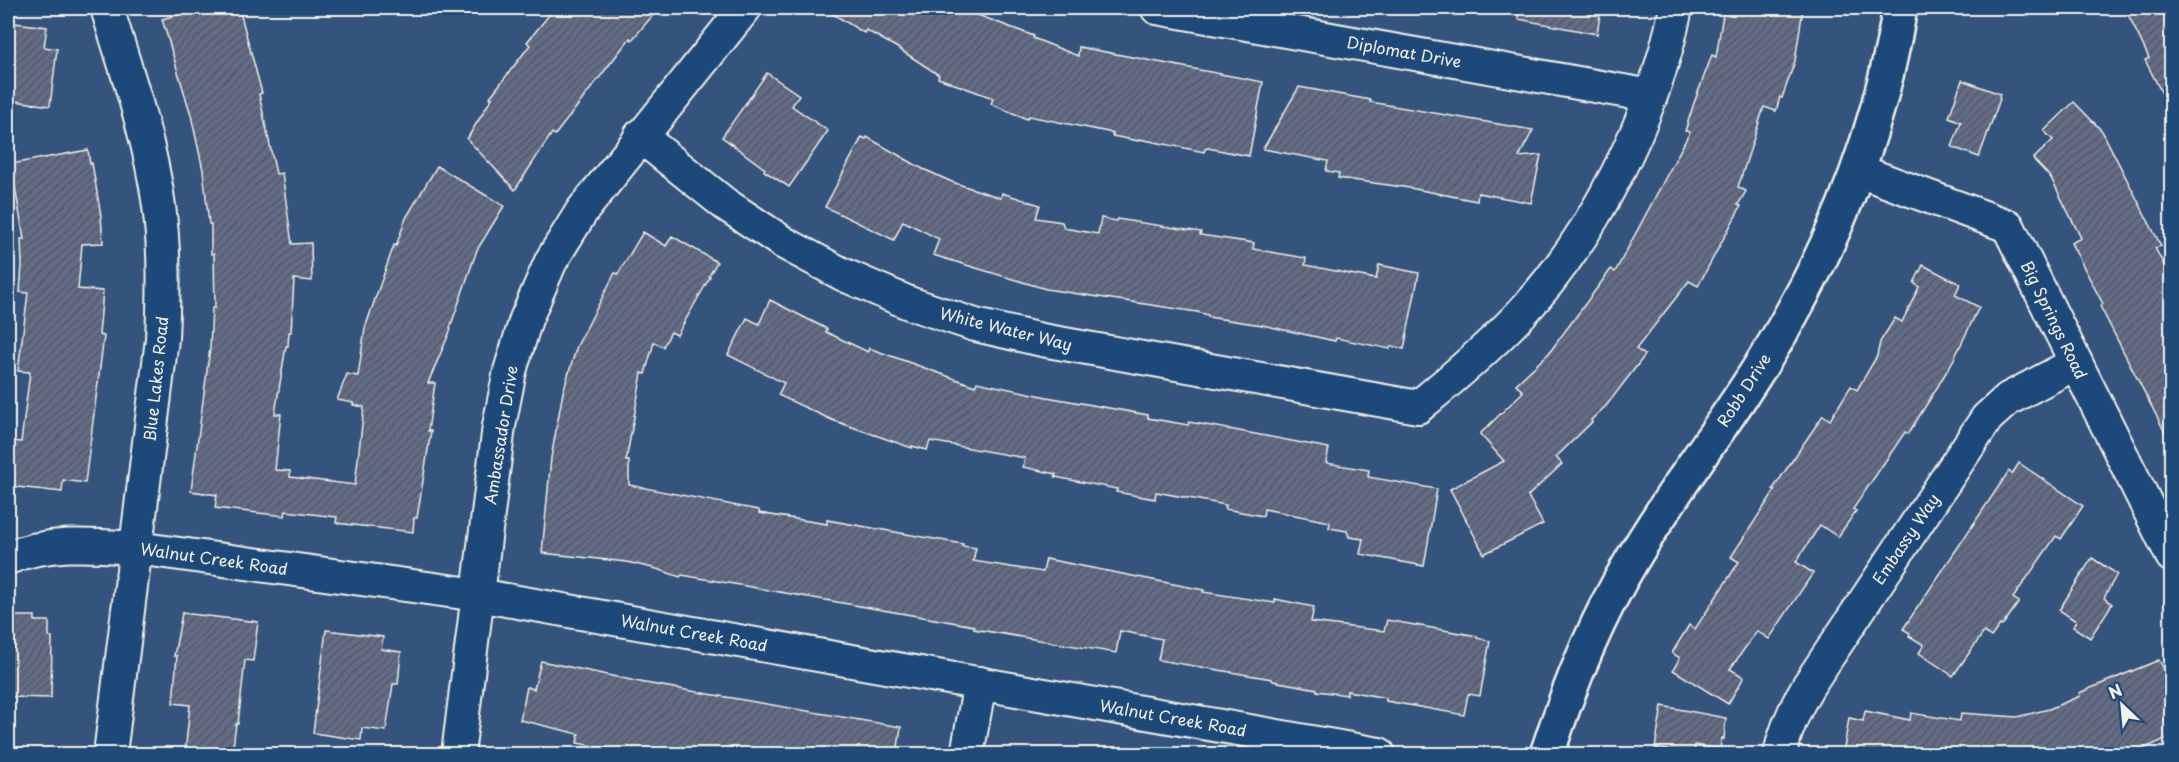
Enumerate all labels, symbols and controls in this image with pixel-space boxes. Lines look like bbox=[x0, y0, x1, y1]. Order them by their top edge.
street label: Diplomat Drive bbox=[1345, 29, 1463, 73]
street label: Big Springs Road bbox=[2016, 256, 2094, 383]
street label: White Water Way bbox=[938, 300, 1075, 356]
street label: Blue Lakes Road bbox=[136, 315, 174, 443]
street label: Robb Drive bbox=[1710, 348, 1776, 431]
street label: Ambassador Drive bbox=[477, 364, 523, 506]
street label: Embassy Way bbox=[1866, 488, 1945, 589]
street label: Walnut Creek Road bbox=[139, 536, 290, 580]
street label: Walnut Creek Road bbox=[619, 607, 770, 657]
north arrow bbox=[2092, 675, 2152, 735]
text: N bbox=[2104, 677, 2126, 704]
street label: Walnut Creek Road bbox=[1098, 692, 1249, 742]

